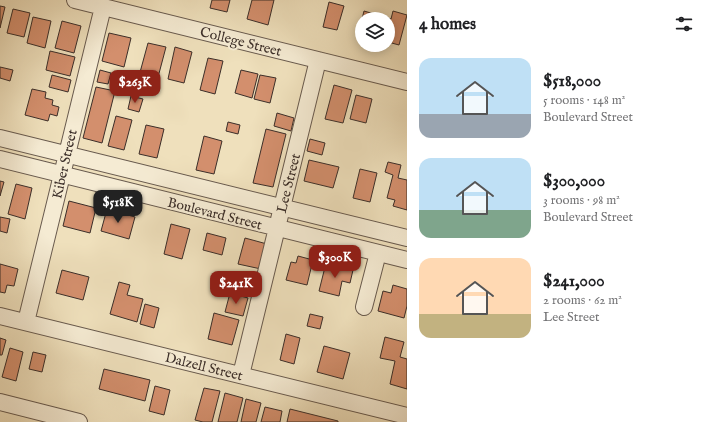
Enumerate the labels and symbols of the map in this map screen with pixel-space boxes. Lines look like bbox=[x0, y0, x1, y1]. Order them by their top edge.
street label: College Street bbox=[198, 23, 284, 61]
pin: $263K bbox=[107, 70, 163, 104]
street label: Kiber Street bbox=[48, 128, 82, 201]
street label: Lee Street bbox=[273, 151, 305, 215]
pin: $518K bbox=[90, 190, 146, 224]
street label: Boulevard Street bbox=[166, 194, 264, 234]
pin: $300K bbox=[307, 245, 363, 279]
pin: $241K bbox=[208, 271, 264, 305]
street label: Dalzell Street bbox=[163, 349, 245, 385]

